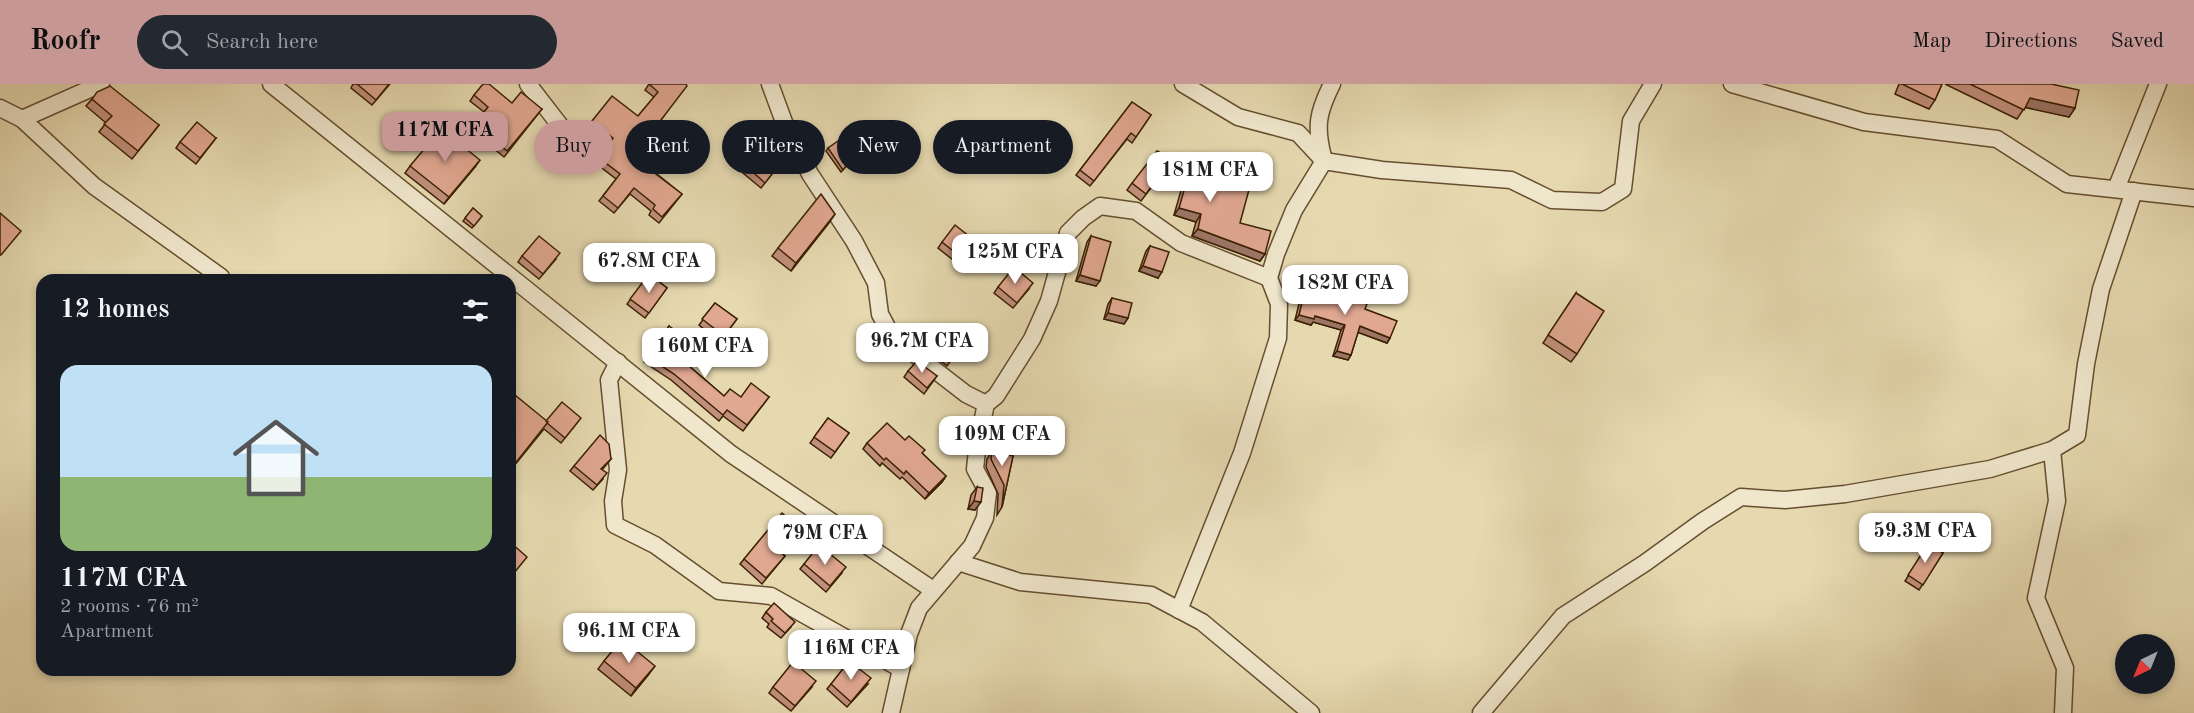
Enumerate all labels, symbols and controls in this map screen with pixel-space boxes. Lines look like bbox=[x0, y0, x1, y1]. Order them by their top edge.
search box bbox=[137, 15, 557, 69]
icon: search bbox=[158, 26, 191, 59]
text: Roofr bbox=[30, 28, 101, 56]
text: Search here bbox=[206, 31, 318, 53]
text: Map bbox=[1912, 31, 1951, 52]
text: Directions bbox=[1984, 31, 2078, 52]
text: Saved bbox=[2111, 31, 2164, 52]
pin: 117M CFA bbox=[383, 112, 507, 163]
chip: Buy bbox=[534, 120, 613, 174]
chip: Rent bbox=[625, 120, 710, 174]
chip: Filters bbox=[722, 120, 825, 174]
chip: New bbox=[837, 120, 921, 174]
chip: Apartment bbox=[933, 120, 1073, 174]
text: 117M CFA bbox=[396, 121, 494, 141]
pin: 181M CFA bbox=[1148, 152, 1272, 203]
text: 181M CFA bbox=[1161, 161, 1259, 181]
pin: 125M CFA bbox=[953, 234, 1077, 285]
pin: 67.8M CFA bbox=[580, 243, 718, 294]
text: 125M CFA bbox=[966, 243, 1064, 263]
text: 67.8M CFA bbox=[597, 252, 701, 272]
pin: 182M CFA bbox=[1283, 265, 1407, 316]
text: 182M CFA bbox=[1296, 274, 1394, 294]
icon: filters bbox=[459, 294, 492, 327]
text: 12 homes bbox=[60, 297, 169, 323]
pin: 96.7M CFA bbox=[853, 323, 991, 374]
pin: 160M CFA bbox=[643, 328, 767, 379]
text: 96.7M CFA bbox=[870, 332, 974, 352]
text: 160M CFA bbox=[656, 337, 754, 357]
icon: home bbox=[222, 404, 330, 512]
pin: 109M CFA bbox=[940, 416, 1064, 467]
text: 109M CFA bbox=[953, 425, 1051, 445]
pin: 59.3M CFA bbox=[1856, 513, 1994, 564]
pin: 79M CFA bbox=[770, 515, 880, 566]
text: 59.3M CFA bbox=[1873, 522, 1977, 542]
text: 79M CFA bbox=[782, 524, 868, 544]
text: 117M CFA bbox=[60, 566, 188, 592]
text: 2 rooms · 76 m² bbox=[60, 597, 199, 617]
pin: 96.1M CFA bbox=[560, 613, 698, 664]
text: Apartment bbox=[60, 622, 154, 642]
text: 96.1M CFA bbox=[577, 622, 681, 642]
pin: 116M CFA bbox=[789, 630, 913, 681]
north arrow bbox=[2115, 634, 2175, 694]
map controls bbox=[2115, 634, 2175, 694]
text: 116M CFA bbox=[802, 639, 900, 659]

